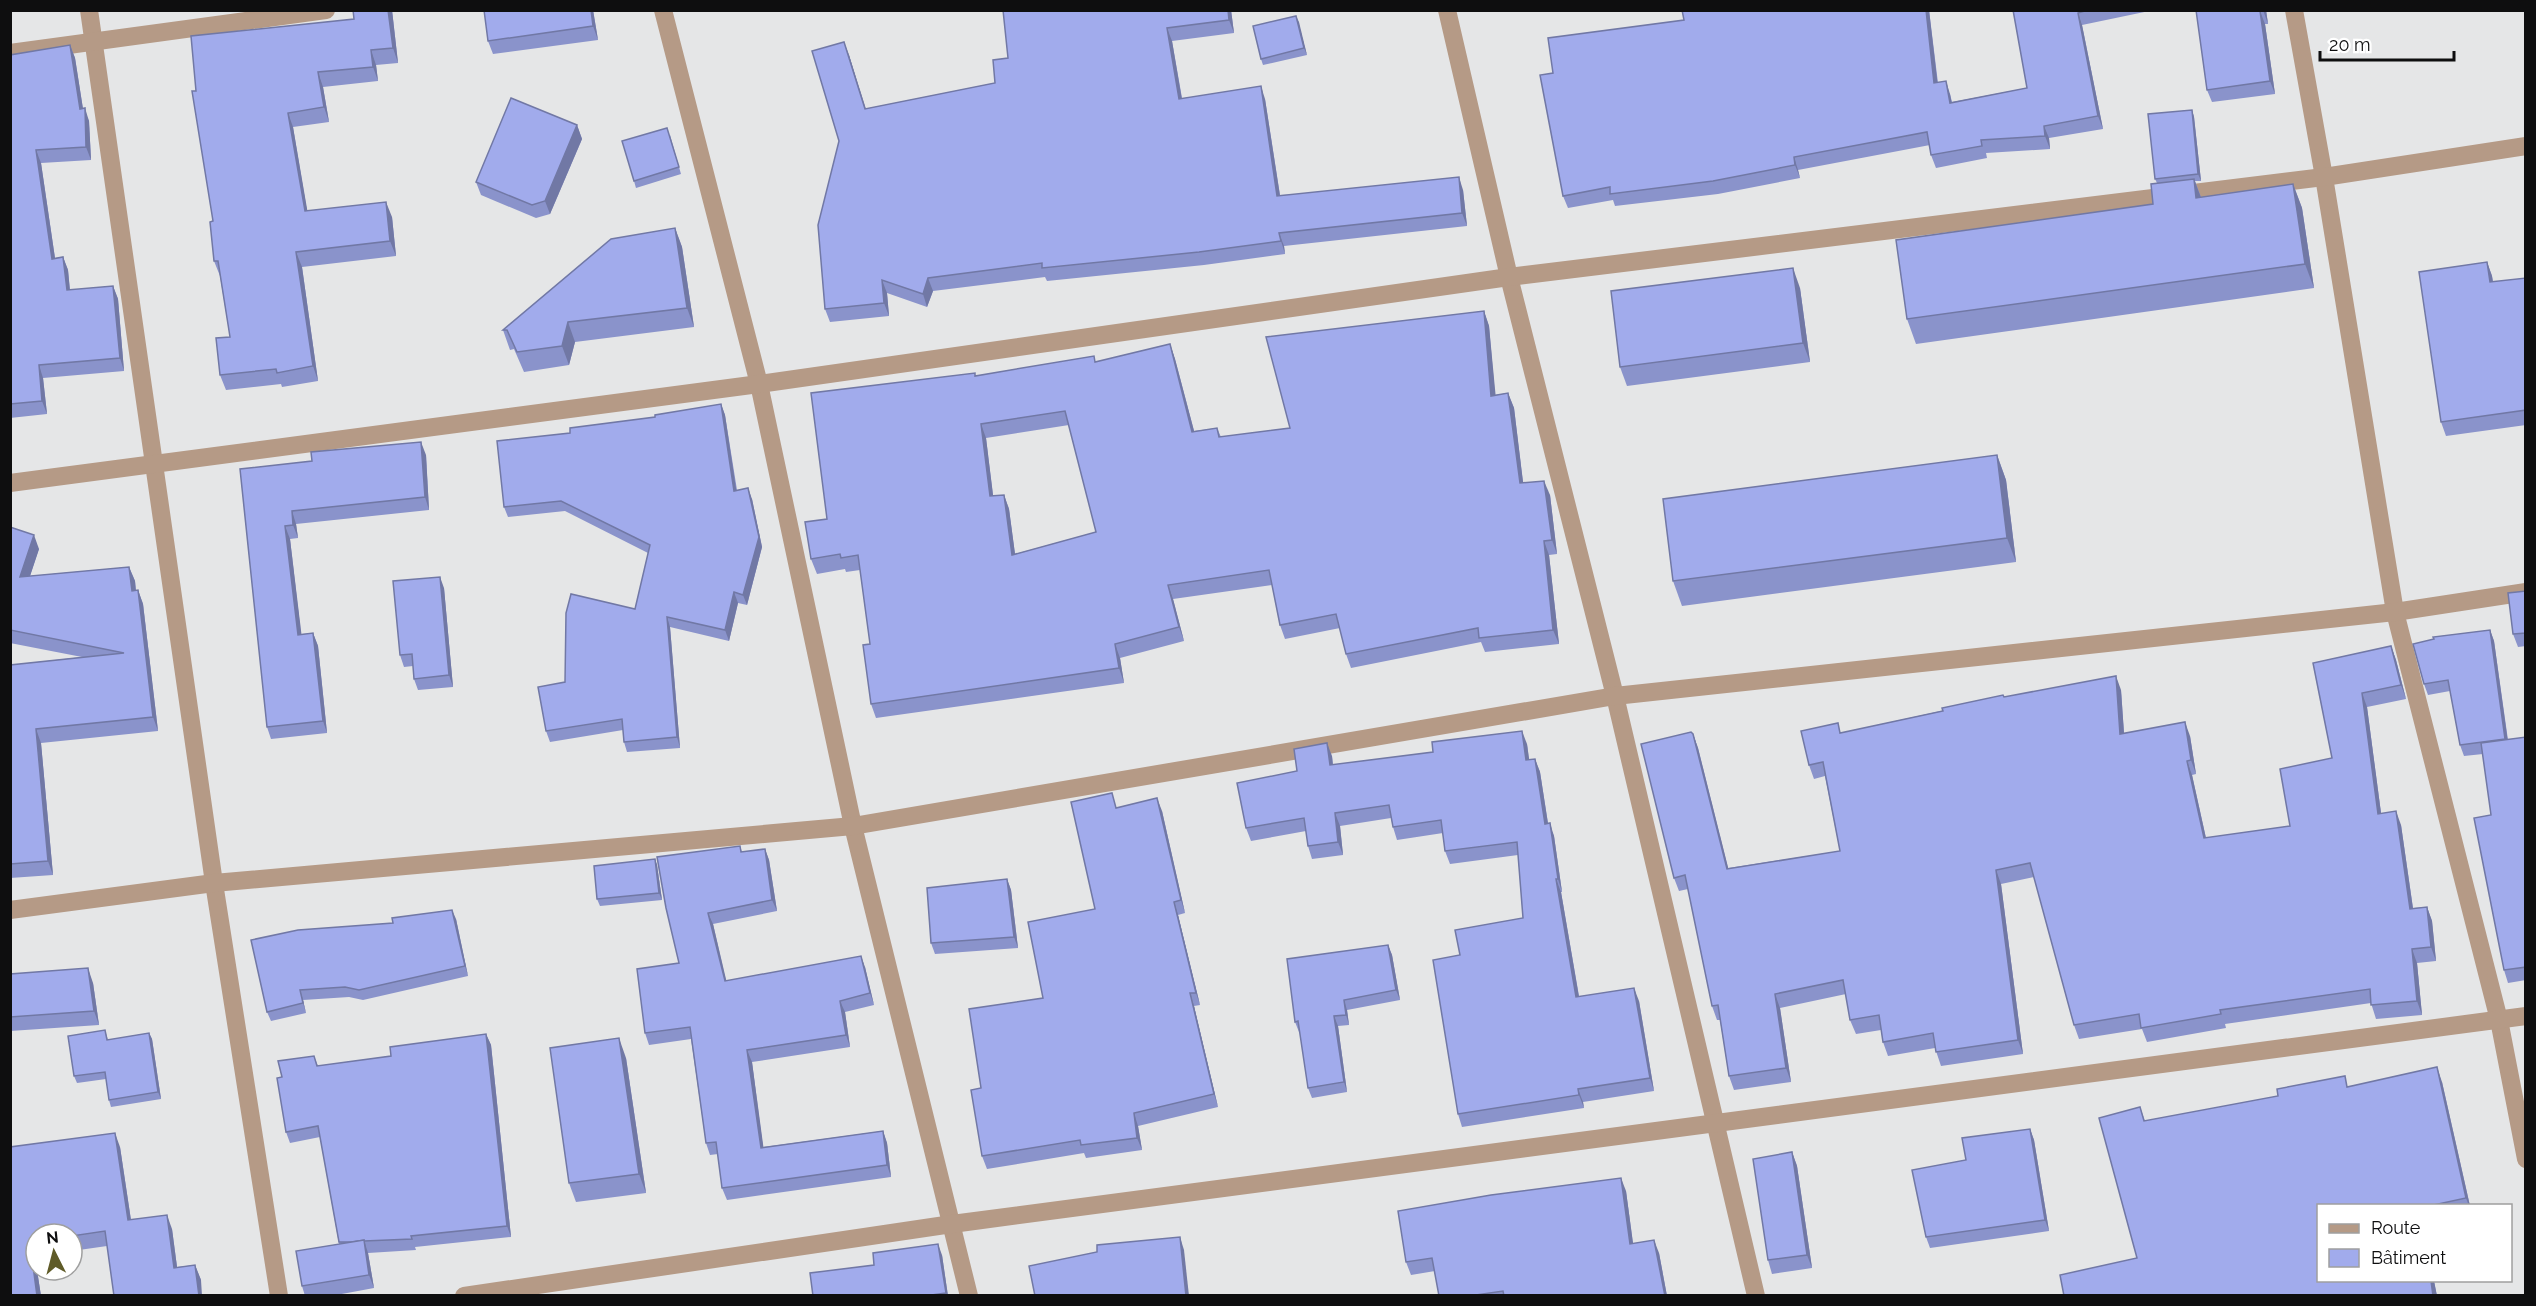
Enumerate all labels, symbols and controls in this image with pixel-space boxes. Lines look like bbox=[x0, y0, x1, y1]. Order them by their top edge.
scale bar bbox=[2320, 24, 2454, 62]
text: 20 m bbox=[2329, 34, 2371, 55]
legend bbox=[2317, 1204, 2512, 1282]
text: Route bbox=[2371, 1217, 2421, 1238]
north arrow bbox=[24, 1222, 84, 1282]
text: N bbox=[45, 1227, 60, 1248]
text: Bâtiment bbox=[2371, 1247, 2446, 1268]

